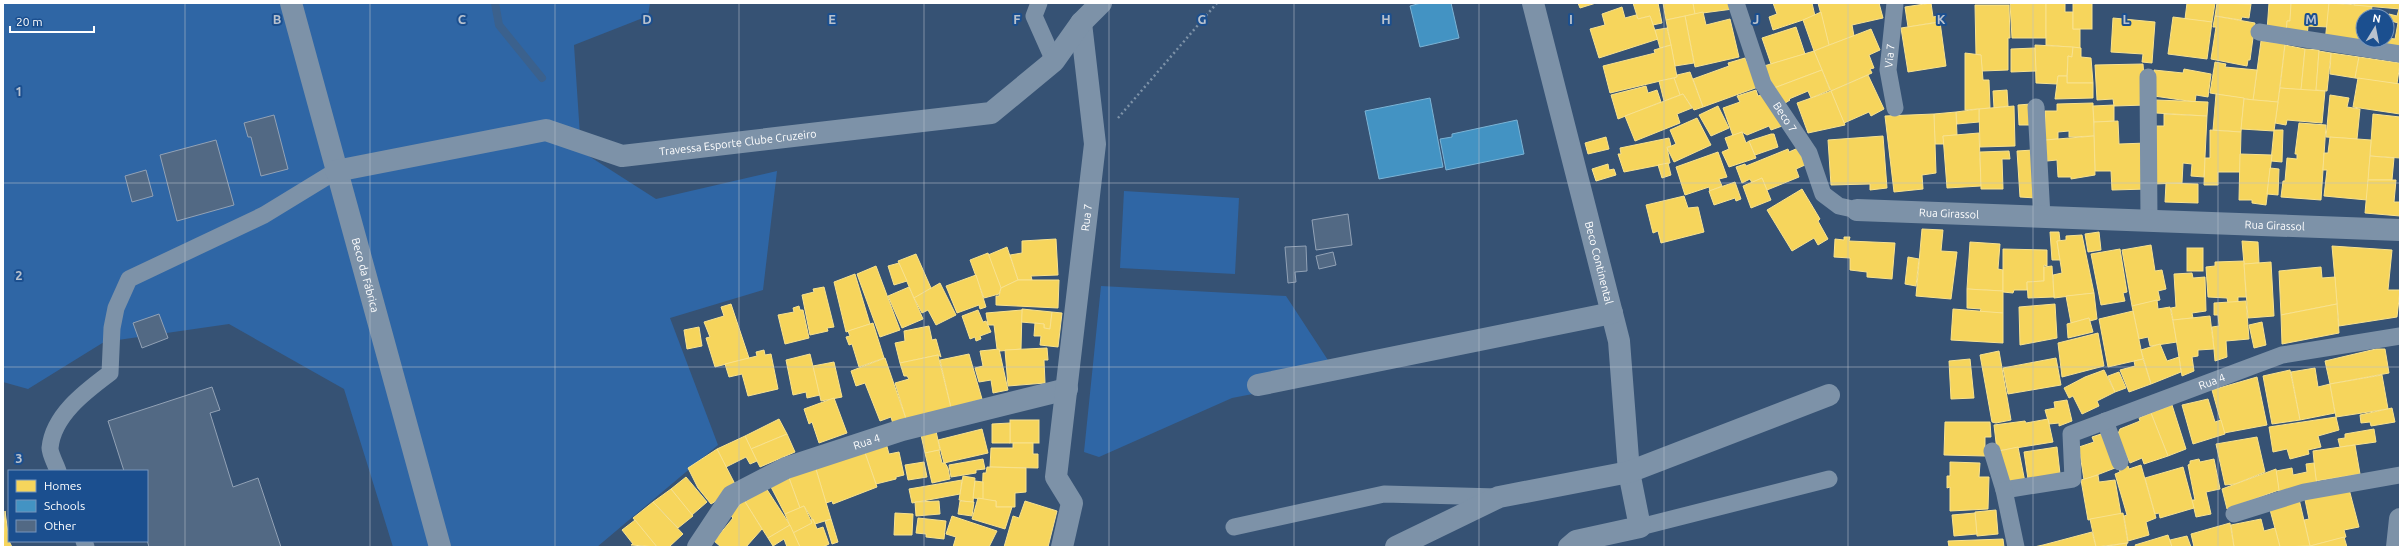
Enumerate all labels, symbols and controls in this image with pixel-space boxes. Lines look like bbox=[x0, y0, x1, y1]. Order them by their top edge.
scale bar bbox=[10, 8, 94, 34]
north arrow bbox=[2355, 8, 2395, 48]
text: B bbox=[273, 12, 282, 26]
text: C bbox=[458, 12, 467, 26]
text: D bbox=[642, 12, 652, 26]
text: E bbox=[828, 12, 836, 26]
text: F bbox=[1013, 12, 1021, 26]
text: G bbox=[1198, 12, 1207, 26]
text: H bbox=[1381, 12, 1391, 26]
text: I bbox=[1569, 12, 1573, 26]
text: J bbox=[1753, 12, 1759, 26]
text: K bbox=[1937, 12, 1946, 26]
text: L bbox=[2122, 12, 2130, 26]
text: M bbox=[2305, 12, 2317, 26]
text: N bbox=[2372, 12, 2382, 25]
text: 20 m bbox=[16, 15, 43, 28]
street label: Via 7 bbox=[1882, 43, 1897, 68]
text: 1 bbox=[15, 84, 23, 98]
street label: Beco 7 bbox=[1771, 100, 1799, 134]
street label: Travessa Esporte Clube Cruzeiro bbox=[659, 127, 817, 158]
street label: Rua 7 bbox=[1079, 203, 1094, 232]
street label: Rua Girassol bbox=[1919, 206, 1979, 220]
street label: Rua Girassol bbox=[2245, 218, 2305, 232]
street label: Beco Continental bbox=[1583, 220, 1615, 306]
street label: Beco da Fábrica bbox=[350, 236, 381, 314]
text: 2 bbox=[15, 268, 23, 282]
street label: Rua 4 bbox=[2197, 371, 2227, 392]
street label: Rua 4 bbox=[852, 432, 882, 452]
text: 3 bbox=[15, 451, 23, 465]
legend bbox=[8, 470, 148, 542]
text: Homes bbox=[44, 479, 82, 492]
text: Schools bbox=[44, 499, 85, 512]
text: Other bbox=[44, 519, 77, 532]

